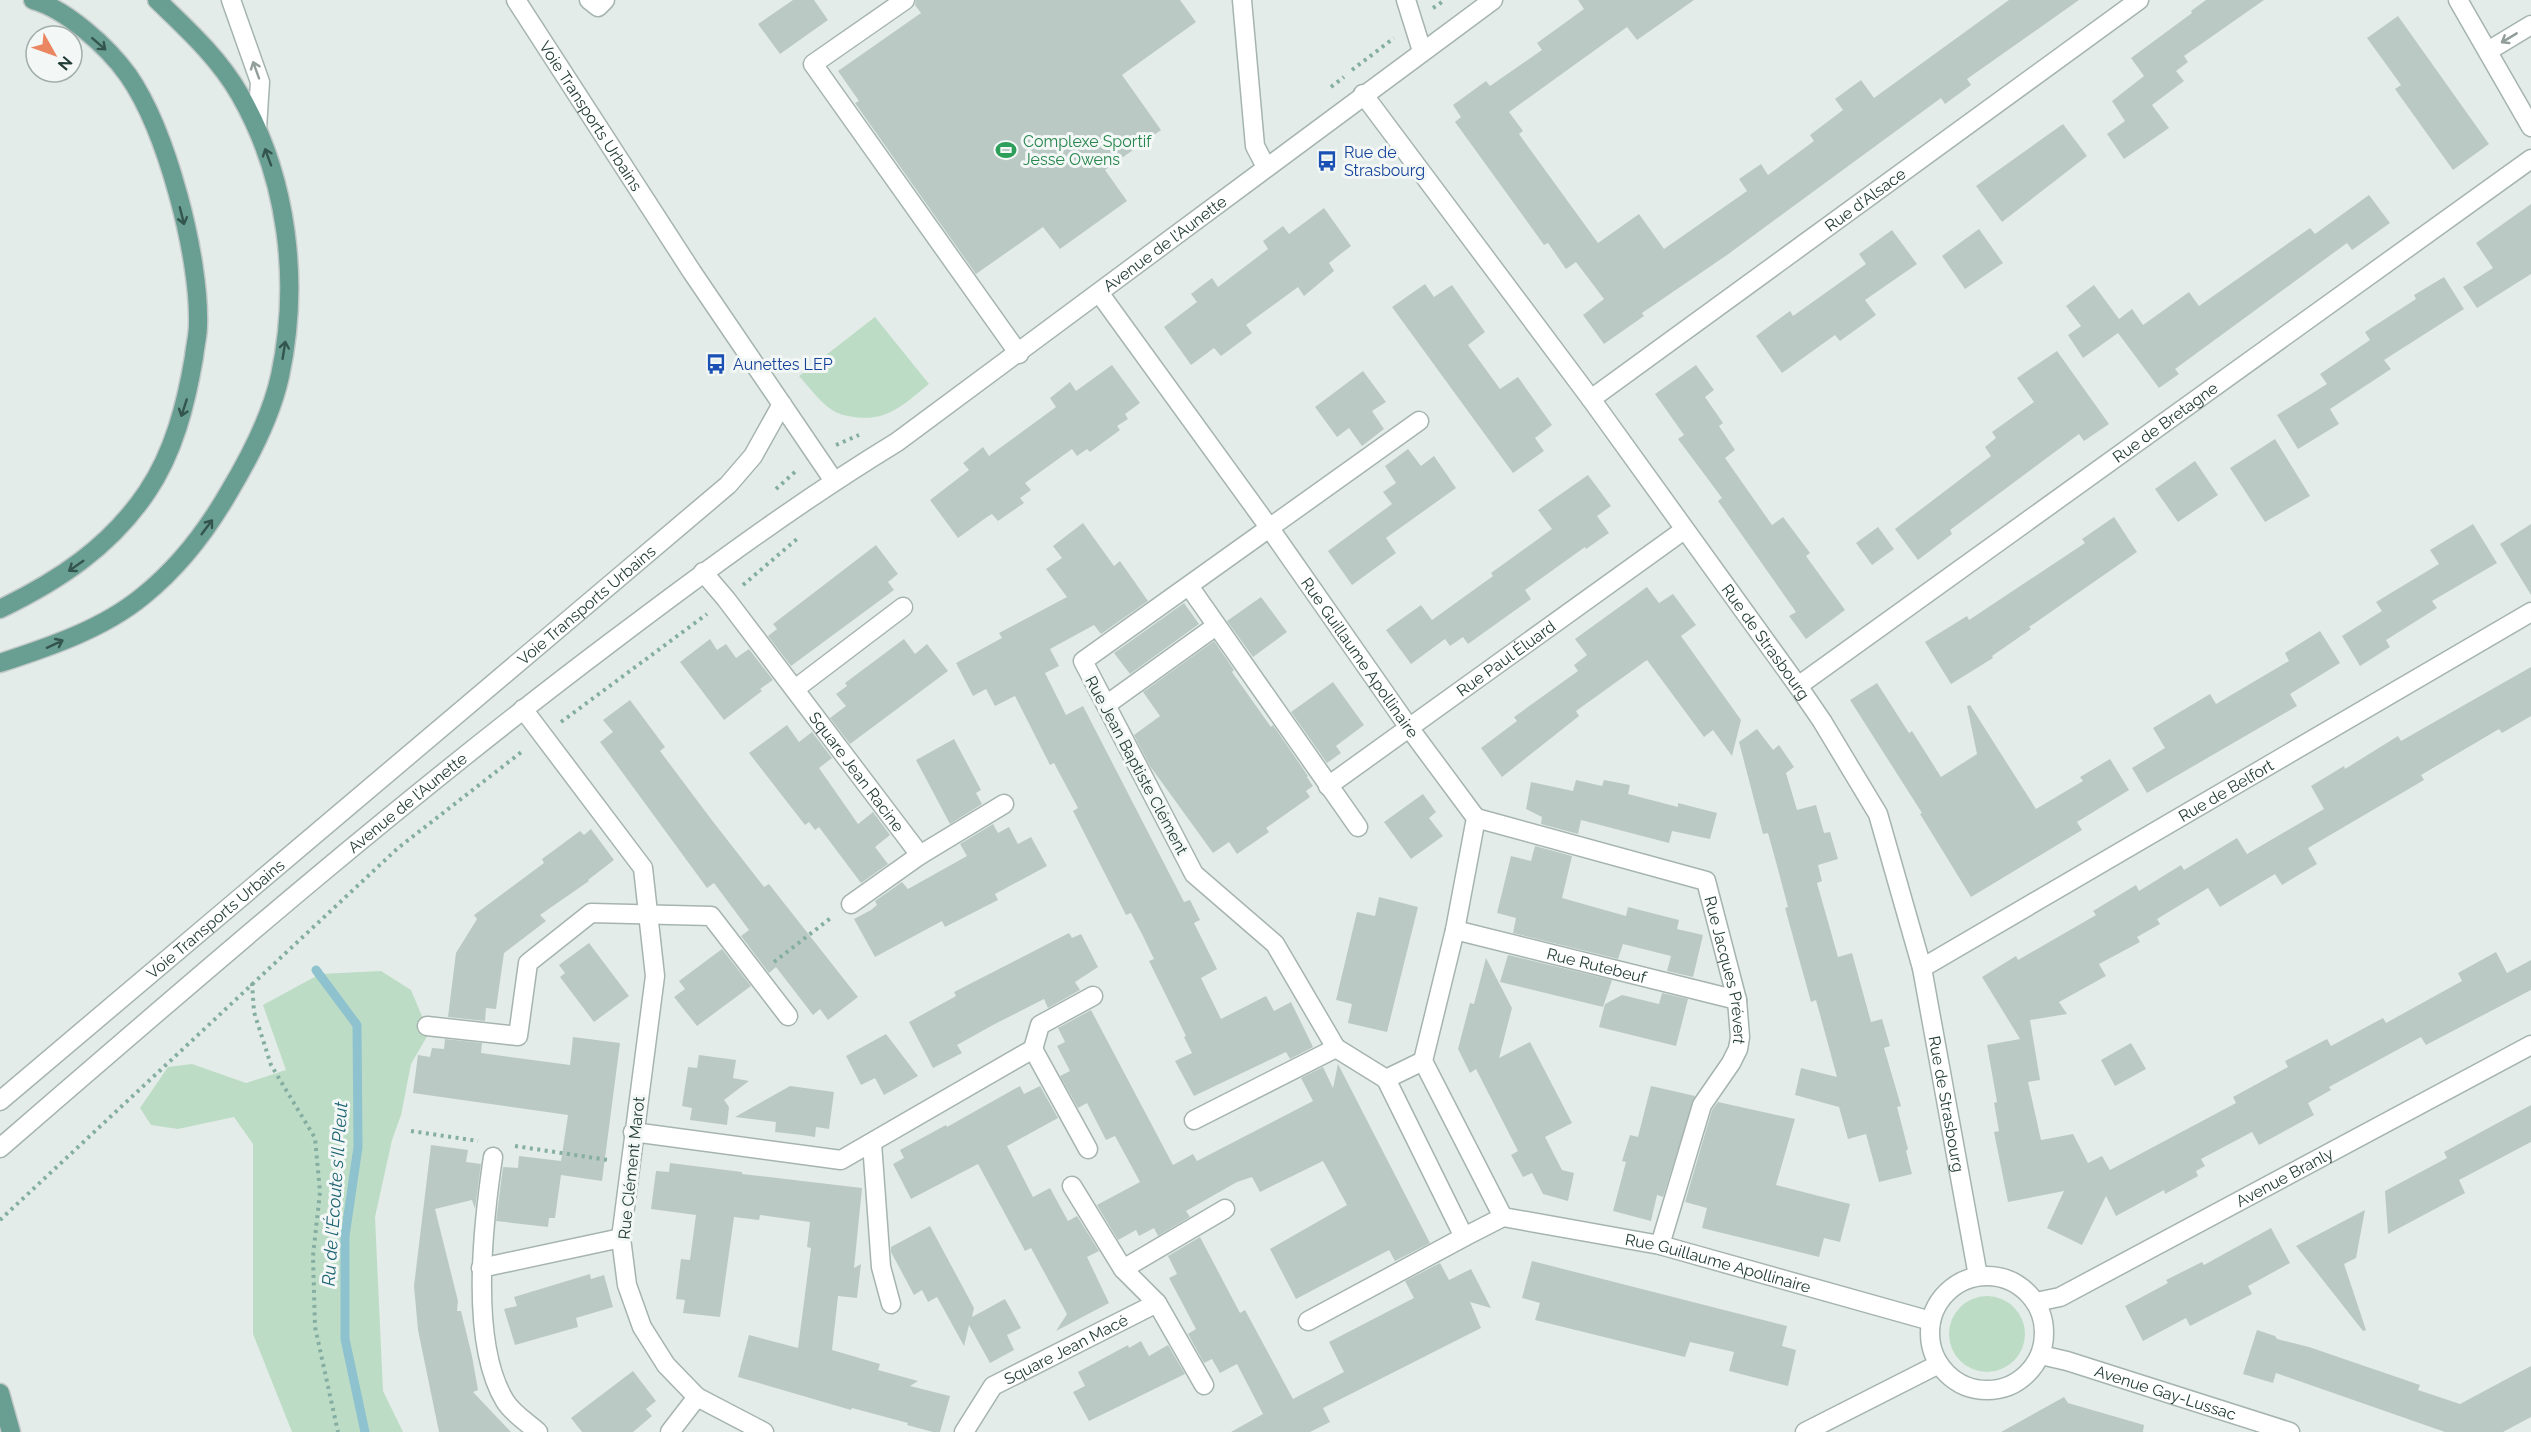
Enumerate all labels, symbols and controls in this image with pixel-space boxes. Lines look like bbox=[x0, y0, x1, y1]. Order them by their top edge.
north arrow bbox=[24, 24, 84, 84]
one-way arrow bbox=[2501, 32, 2518, 44]
one-way arrow bbox=[91, 37, 107, 50]
street label: Voie Transports Urbains bbox=[535, 38, 646, 195]
text: N bbox=[54, 53, 76, 74]
one-way arrow bbox=[249, 61, 260, 80]
place label: Complexe Sportif Jesse Owens bbox=[1023, 132, 1152, 169]
sports icon: Complexe Sportif Jesse Owens bbox=[994, 138, 1018, 162]
place label: Rue de Strasbourg bbox=[1344, 143, 1425, 180]
one-way arrow bbox=[262, 149, 273, 167]
bus stop icon: Rue de Strasbourg bbox=[1315, 149, 1339, 173]
street label: Rue d'Alsace bbox=[1821, 164, 1909, 236]
street label: Avenue de l'Aunette bbox=[1100, 192, 1231, 296]
one-way arrow bbox=[177, 206, 188, 225]
one-way arrow bbox=[278, 340, 289, 360]
bus stop icon: Aunettes LEP bbox=[704, 352, 728, 376]
place label: Aunettes LEP bbox=[733, 355, 833, 374]
street label: Rue de Bretagne bbox=[2109, 378, 2222, 467]
one-way arrow bbox=[178, 398, 189, 417]
one-way arrow bbox=[201, 519, 214, 535]
street label: Voie Transports Urbains bbox=[514, 541, 660, 669]
one-way arrow bbox=[68, 560, 84, 572]
street label: Rue Guillaume Apollinaire bbox=[1297, 574, 1422, 742]
street label: Rue de Strasbourg bbox=[1718, 580, 1814, 703]
street label: Rue Paul Éluard bbox=[1453, 617, 1559, 700]
one-way arrow bbox=[46, 638, 64, 649]
street label: Rue Jean Baptiste Clément bbox=[1081, 673, 1192, 858]
street label: Square Jean Racine bbox=[805, 708, 908, 836]
street label: Avenue de l’Aunette bbox=[344, 749, 471, 857]
street label: Rue de Belfort bbox=[2175, 755, 2278, 826]
street label: Voie Transports Urbains bbox=[143, 855, 289, 983]
street label: Rue Jacques Prévert bbox=[1700, 894, 1749, 1046]
street label: Rue Rutebeuf bbox=[1545, 944, 1649, 987]
street label: Rue de Strasbourg bbox=[1925, 1034, 1968, 1174]
street label: Rue Clément Marot bbox=[615, 1095, 649, 1240]
water label: Ru de l'Écoute s'Il Pleut bbox=[317, 1101, 351, 1287]
street label: Avenue Branly bbox=[2233, 1144, 2337, 1211]
street label: Rue Guillaume Apollinaire bbox=[1624, 1230, 1813, 1297]
street label: Square Jean Macé bbox=[1001, 1310, 1131, 1389]
street label: Avenue Gay-Lussac bbox=[2092, 1361, 2239, 1424]

